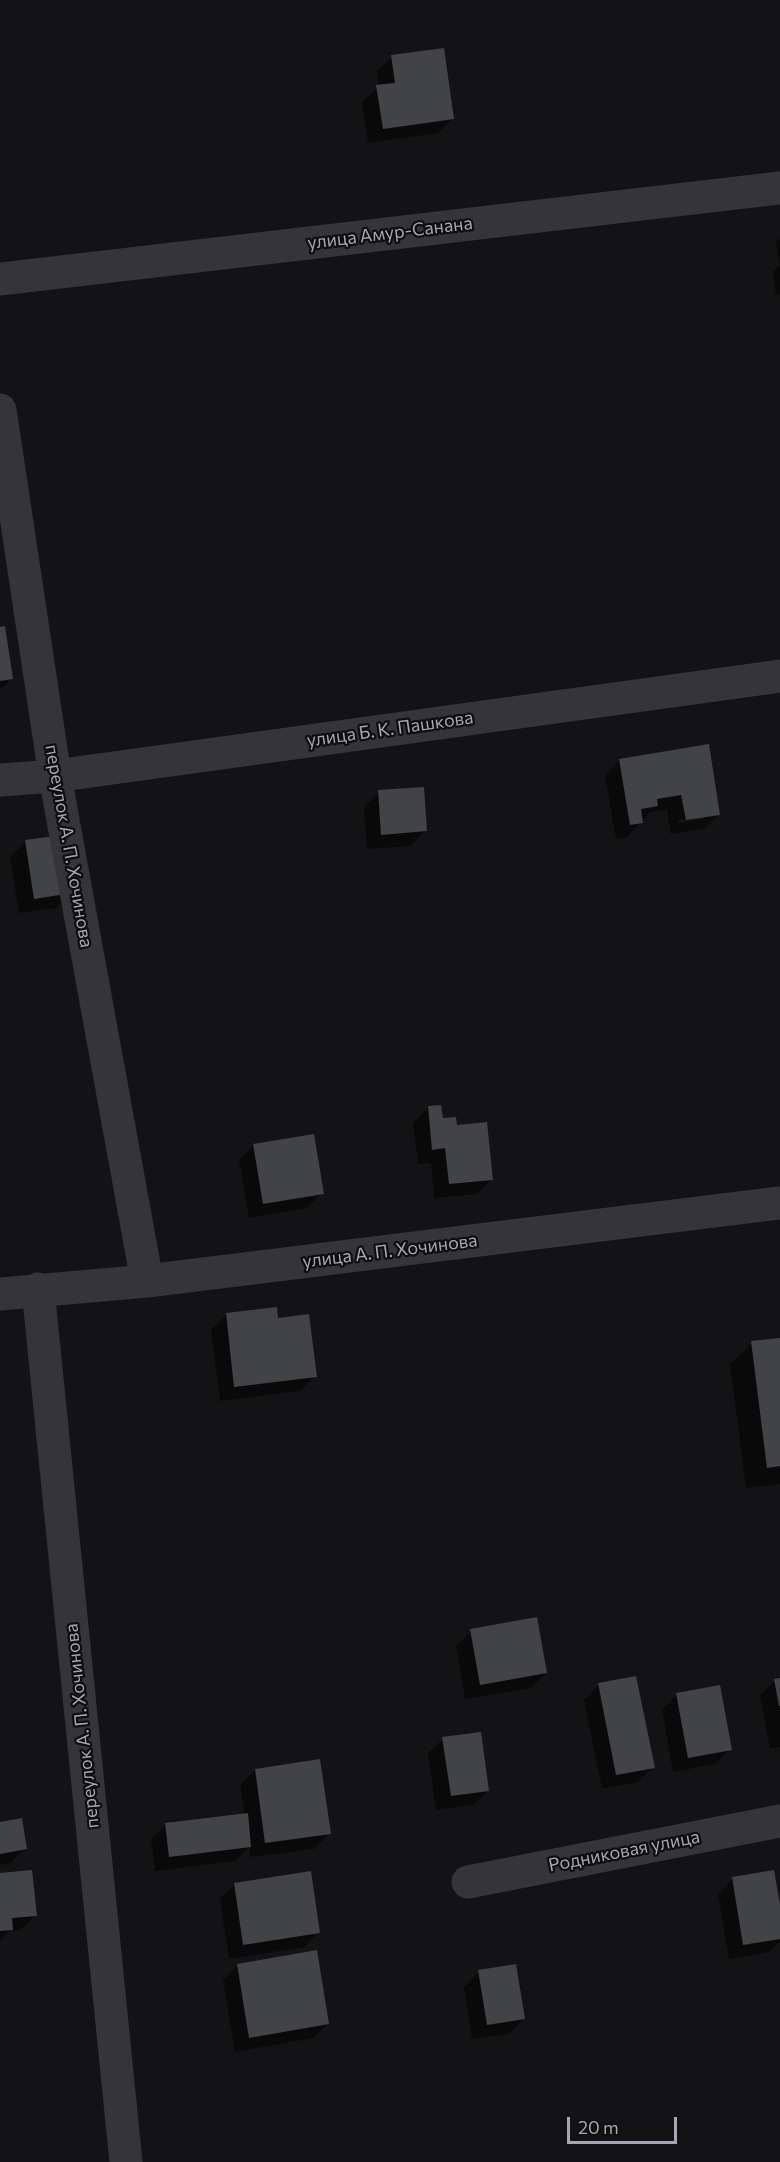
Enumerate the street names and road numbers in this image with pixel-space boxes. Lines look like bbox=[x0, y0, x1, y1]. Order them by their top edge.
street label: улица Амур-Санана bbox=[306, 212, 474, 254]
street label: улица Б. К. Пашкова bbox=[305, 707, 475, 751]
street label: переулок А. П. Хочинова bbox=[40, 743, 98, 949]
street label: улица А. П. Хочинова bbox=[301, 1230, 479, 1272]
street label: переулок А. П. Хочинова bbox=[61, 1623, 103, 1829]
street label: Родниковая улица bbox=[546, 1826, 702, 1876]

